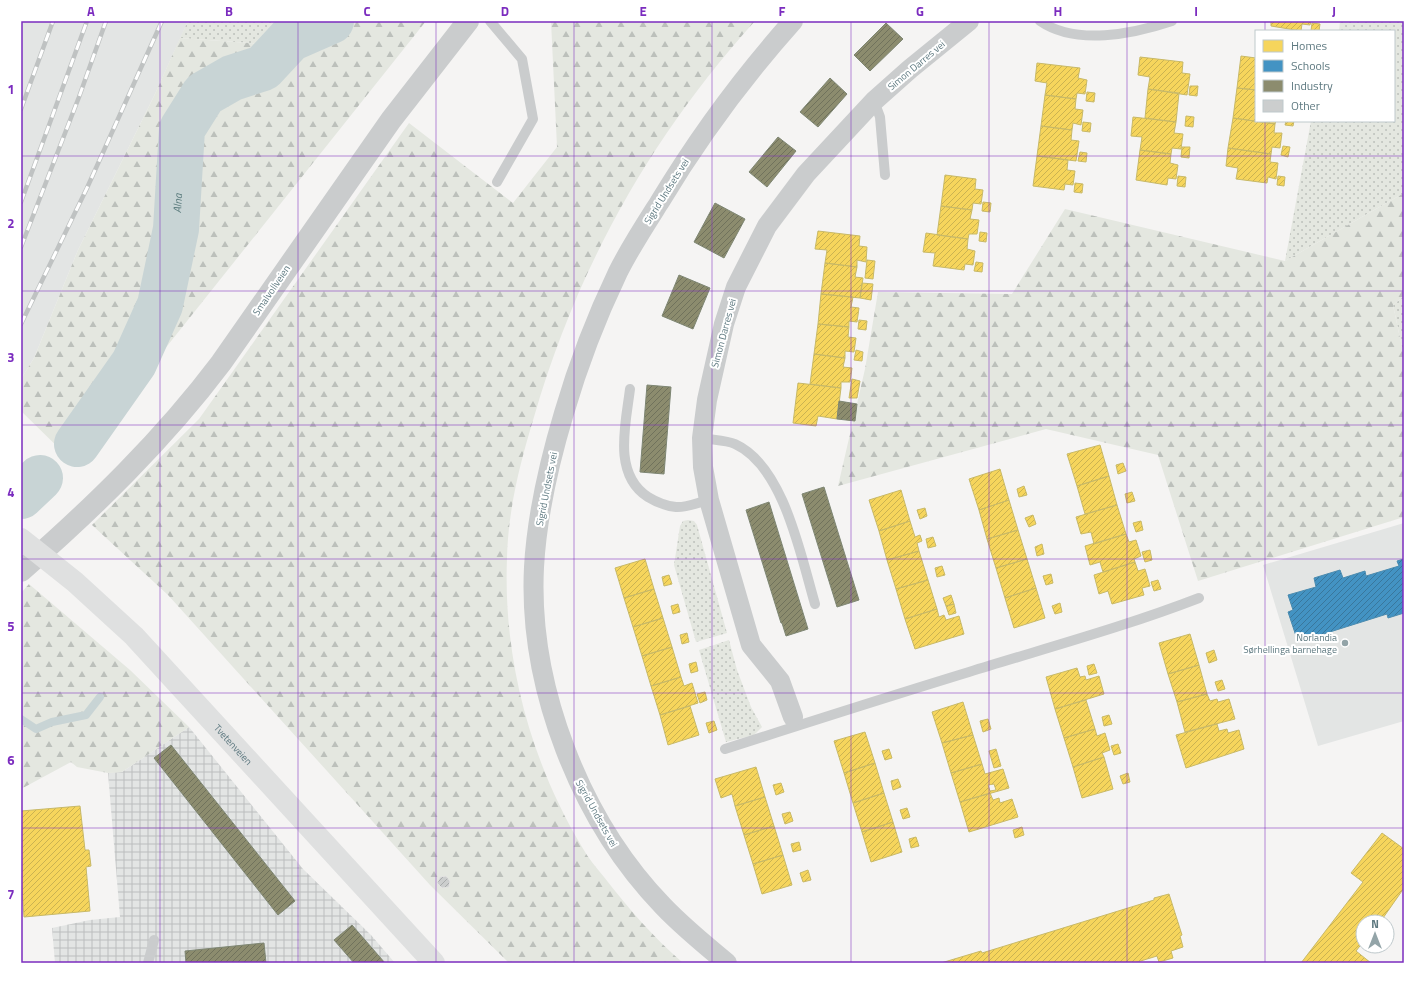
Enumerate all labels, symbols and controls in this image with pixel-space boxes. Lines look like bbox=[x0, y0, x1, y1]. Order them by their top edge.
text: A bbox=[87, 1, 95, 21]
text: B bbox=[225, 1, 233, 21]
text: C bbox=[363, 1, 371, 21]
text: D bbox=[501, 1, 509, 21]
text: E bbox=[639, 1, 647, 21]
text: F bbox=[779, 1, 786, 21]
text: G bbox=[916, 1, 924, 21]
text: H bbox=[1054, 1, 1062, 21]
text: I bbox=[1194, 1, 1198, 21]
text: J bbox=[1332, 1, 1336, 21]
legend bbox=[1255, 30, 1395, 122]
text: Homes bbox=[1291, 36, 1327, 55]
street label: Simon Darres vei bbox=[884, 37, 948, 94]
text: Schools bbox=[1291, 56, 1331, 75]
text: Industry bbox=[1291, 76, 1333, 95]
text: 1 bbox=[7, 79, 15, 99]
text: Other bbox=[1291, 96, 1320, 115]
street label: Sigrid Undsets vei bbox=[640, 155, 693, 227]
water label: Alna bbox=[169, 193, 186, 214]
text: 2 bbox=[7, 213, 15, 233]
street label: Smalvollveien bbox=[249, 262, 294, 319]
street label: Simon Darres vei bbox=[707, 297, 740, 369]
text: 3 bbox=[7, 347, 15, 367]
street label: Sigrid Undsets vei bbox=[532, 451, 561, 527]
text: 4 bbox=[7, 482, 15, 502]
text: 5 bbox=[7, 616, 15, 636]
place label: Norlandia Sørhellinga barnehage bbox=[1243, 630, 1337, 657]
marker: Norlandia Sørhellinga barnehage bbox=[1340, 638, 1350, 648]
street label: Tvetenveien bbox=[210, 721, 256, 768]
text: 6 bbox=[7, 750, 15, 770]
street label: Sigrid Undsets vei bbox=[572, 777, 621, 850]
text: 7 bbox=[7, 884, 15, 904]
north arrow bbox=[1355, 914, 1395, 954]
text: N bbox=[1371, 916, 1379, 932]

